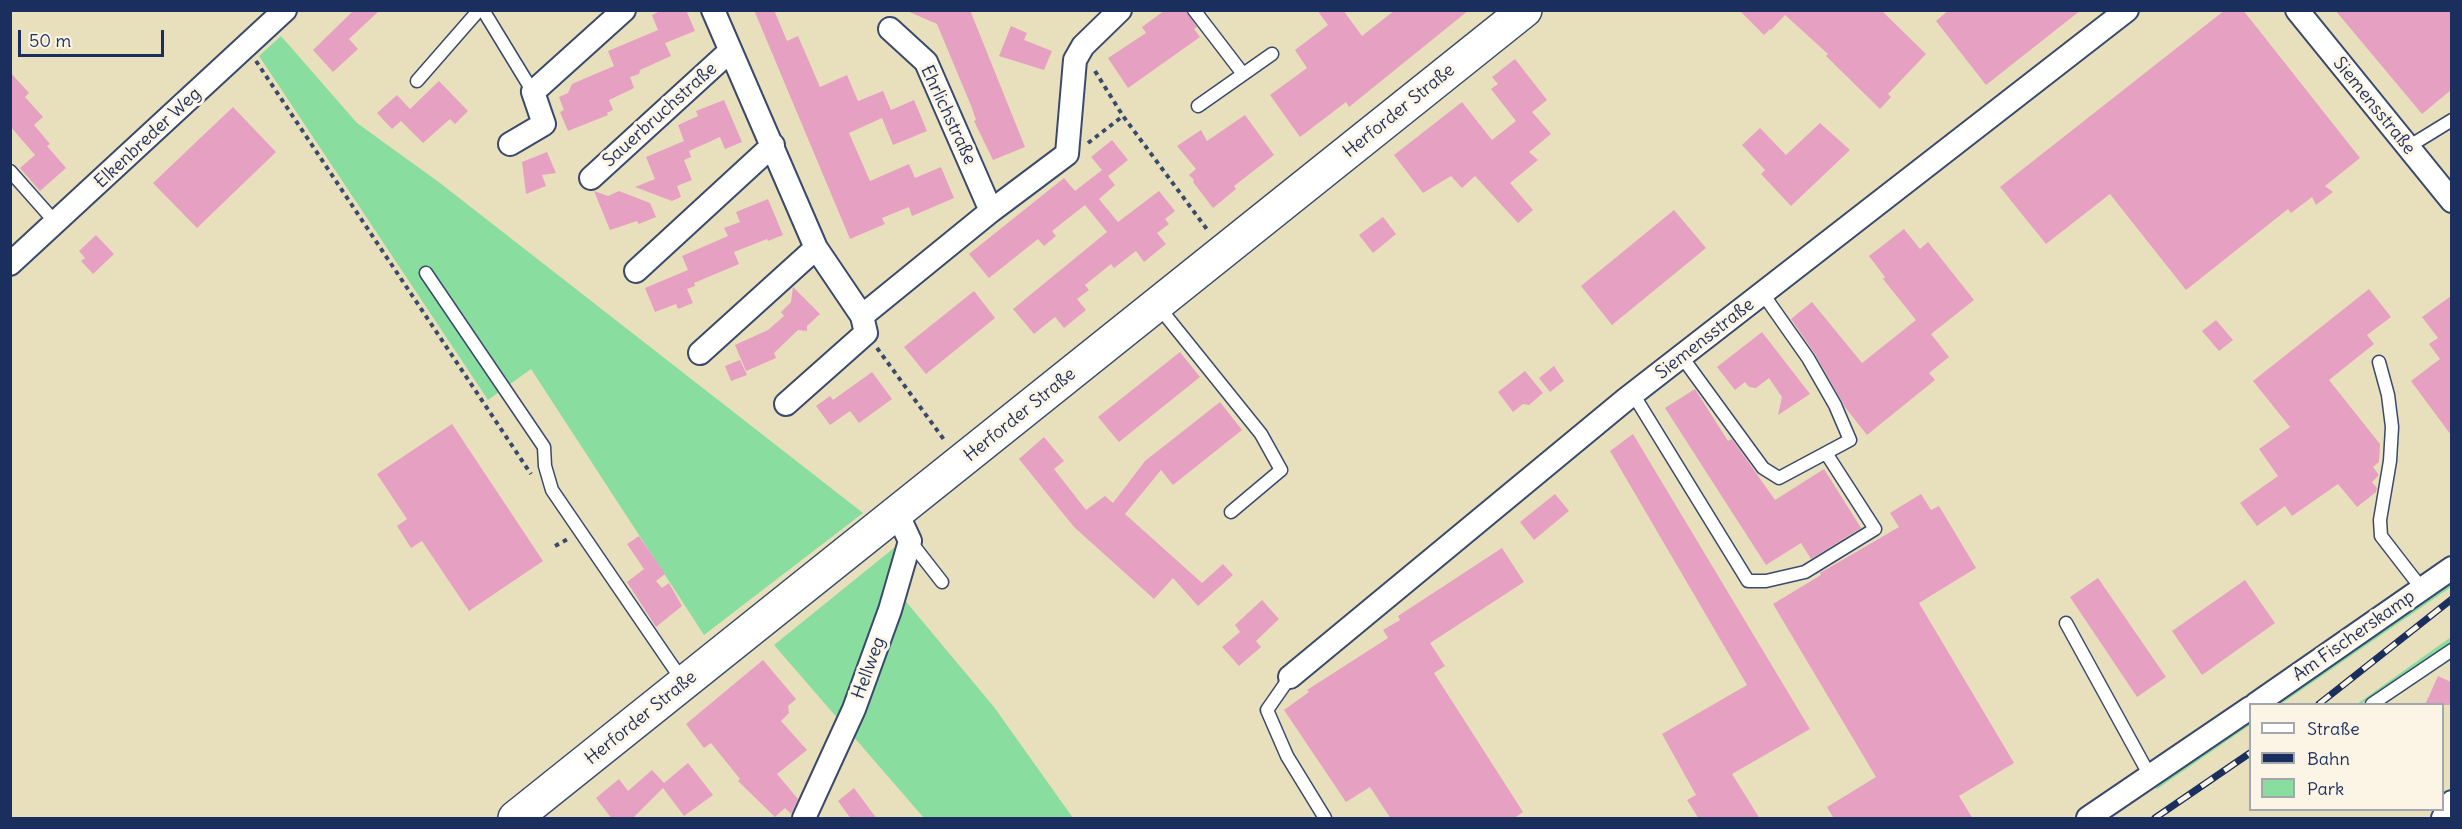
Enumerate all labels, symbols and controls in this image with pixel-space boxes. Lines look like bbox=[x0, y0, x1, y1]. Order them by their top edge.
scale bar bbox=[21, 18, 166, 56]
text: 50 m bbox=[29, 29, 71, 52]
street label: Siemensstraße bbox=[2328, 53, 2420, 159]
street label: Sauerbruchstraße bbox=[598, 58, 722, 172]
street label: Herforder Straße bbox=[1339, 59, 1459, 163]
street label: Ehrlichstraße bbox=[916, 62, 980, 168]
street label: Elkenbreder Weg bbox=[90, 83, 206, 193]
street label: Siemensstraße bbox=[1651, 294, 1759, 384]
street label: Herforder Straße bbox=[960, 363, 1080, 467]
street label: Am Fischerskamp bbox=[2289, 586, 2419, 686]
street label: Hellweg bbox=[848, 634, 890, 702]
street label: Herforder Straße bbox=[581, 666, 701, 770]
legend bbox=[2249, 703, 2444, 811]
text: Straße bbox=[2307, 717, 2360, 740]
text: Bahn bbox=[2307, 747, 2350, 770]
text: Park bbox=[2307, 777, 2344, 800]

